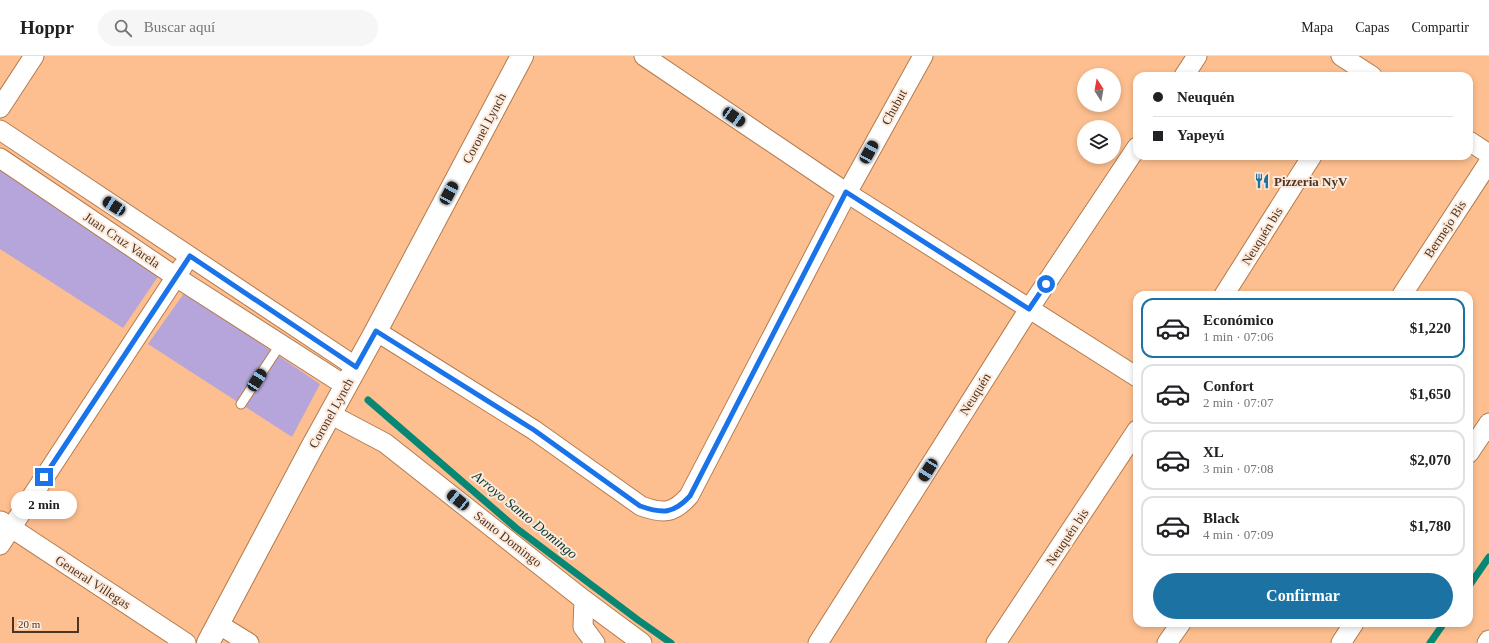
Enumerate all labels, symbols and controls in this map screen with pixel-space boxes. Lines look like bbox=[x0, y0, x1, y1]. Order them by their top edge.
search box bbox=[98, 10, 378, 46]
text: Hoppr bbox=[20, 17, 74, 38]
icon: search bbox=[112, 17, 134, 39]
text: Buscar aquí bbox=[144, 19, 215, 35]
text: Mapa bbox=[1301, 20, 1333, 35]
text: Capas bbox=[1355, 20, 1389, 35]
text: Compartir bbox=[1411, 20, 1469, 35]
north arrow bbox=[1077, 68, 1121, 112]
map controls bbox=[1077, 68, 1121, 164]
street label: Chubut bbox=[878, 86, 910, 127]
text: Neuquén bbox=[1177, 89, 1235, 105]
street label: Coronel Lynch bbox=[459, 90, 509, 166]
car bbox=[721, 105, 747, 129]
button: layers bbox=[1077, 120, 1121, 164]
text: Yapeyú bbox=[1177, 127, 1225, 143]
car bbox=[858, 139, 880, 165]
restaurant icon: Pizzeria NyV bbox=[1253, 172, 1271, 190]
place label: Pizzeria NyV bbox=[1274, 174, 1348, 189]
car bbox=[438, 180, 460, 206]
car bbox=[101, 194, 127, 218]
street label: Bermejo Bis bbox=[1421, 198, 1469, 260]
street label: Neuquén bis bbox=[1238, 204, 1286, 268]
street label: Juan Cruz Varela bbox=[81, 209, 163, 271]
route start bbox=[1037, 275, 1055, 293]
icon: car bbox=[1155, 310, 1191, 346]
text: Económico bbox=[1203, 312, 1274, 328]
text: $1,220 bbox=[1410, 320, 1451, 336]
text: 1 min · 07:06 bbox=[1203, 329, 1273, 344]
car bbox=[245, 367, 269, 393]
street label: Neuquén bbox=[956, 370, 994, 418]
street label: Coronel Lynch bbox=[306, 375, 357, 451]
icon: car bbox=[1155, 376, 1191, 412]
text: Confort bbox=[1203, 378, 1254, 394]
text: $1,650 bbox=[1410, 386, 1451, 402]
text: 2 min · 07:07 bbox=[1203, 395, 1273, 410]
icon: car bbox=[1155, 442, 1191, 478]
text: XL bbox=[1203, 444, 1224, 460]
text: $2,070 bbox=[1410, 452, 1451, 468]
car bbox=[917, 457, 939, 483]
text: 3 min · 07:08 bbox=[1203, 461, 1273, 476]
route end bbox=[35, 468, 53, 486]
water label: Arroyo Santo Domingo bbox=[469, 468, 581, 562]
car bbox=[445, 488, 471, 512]
callout: 2 min bbox=[11, 491, 77, 519]
text: 2 min bbox=[28, 497, 60, 512]
street label: Neuquén bis bbox=[1043, 506, 1091, 568]
street label: Santo Domingo bbox=[471, 508, 545, 570]
icon: car bbox=[1155, 508, 1191, 544]
text: Black bbox=[1203, 510, 1240, 526]
text: $1,780 bbox=[1410, 518, 1451, 534]
text: 4 min · 07:09 bbox=[1203, 527, 1273, 542]
street label: General Villegas bbox=[53, 552, 133, 612]
button: Confirmar bbox=[1153, 573, 1453, 619]
scale bar bbox=[12, 615, 79, 634]
text: 20 m bbox=[18, 618, 40, 630]

